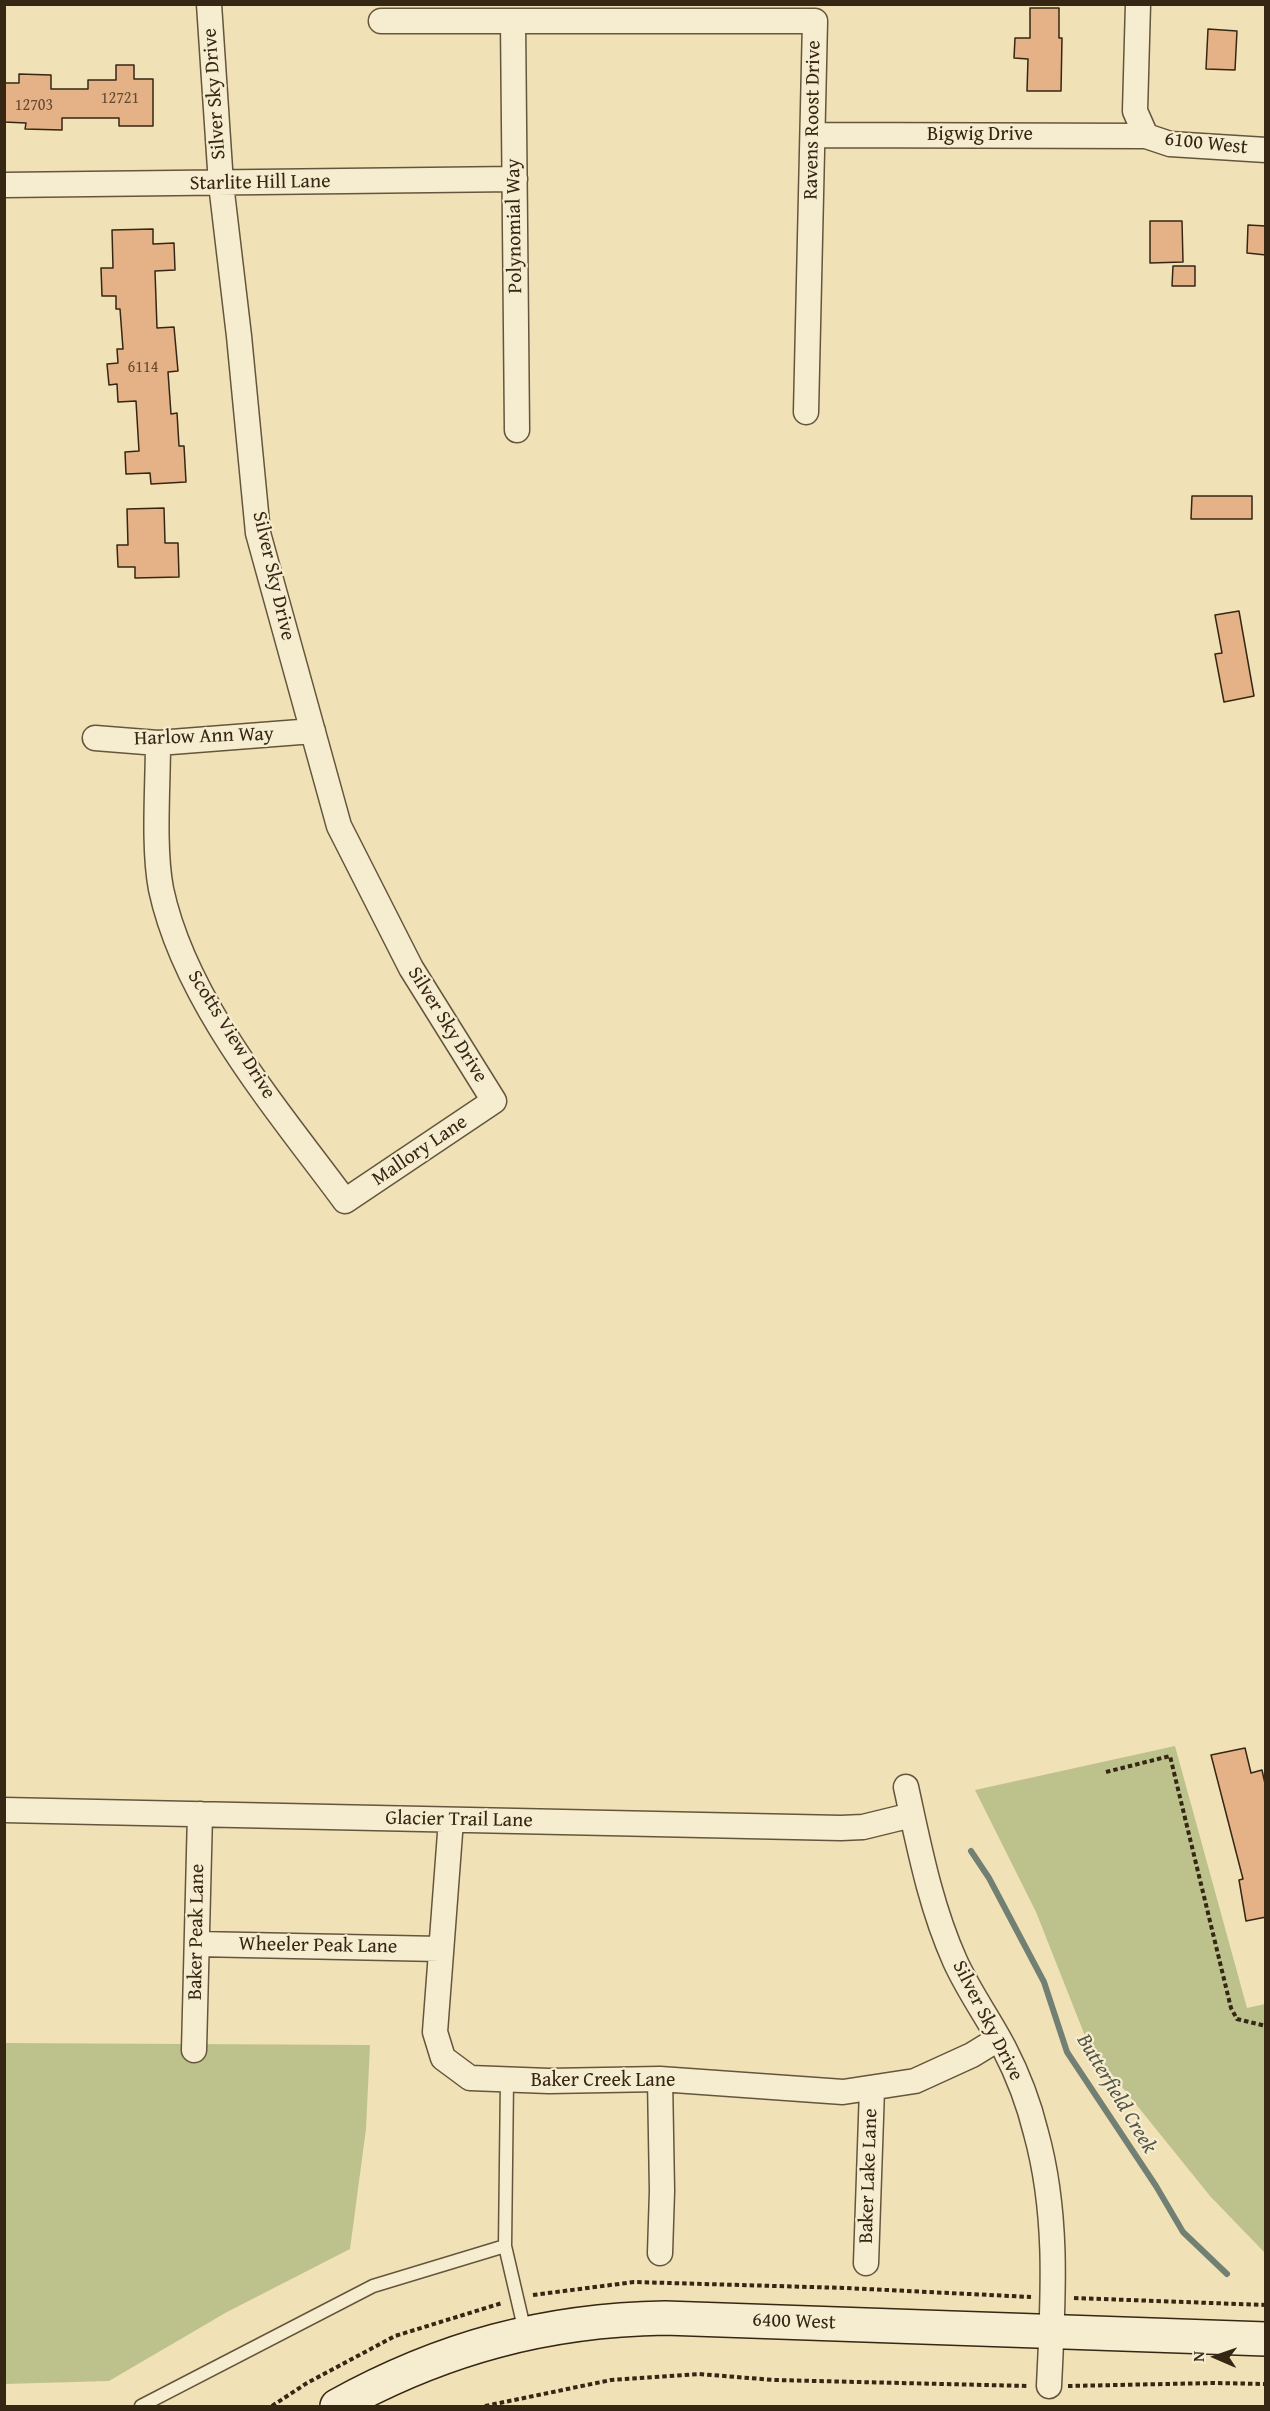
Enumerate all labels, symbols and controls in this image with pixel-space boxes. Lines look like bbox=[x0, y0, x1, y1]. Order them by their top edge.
street label: Silver Sky Drive bbox=[198, 27, 232, 161]
street label: Ravens Roost Drive bbox=[800, 40, 826, 200]
house number: 12721 bbox=[101, 89, 139, 109]
house number: 12703 bbox=[15, 96, 53, 116]
street label: Bigwig Drive bbox=[927, 123, 1033, 147]
street label: 6100 West bbox=[1163, 128, 1249, 160]
street label: Polynomial Way bbox=[502, 158, 528, 294]
street label: Starlite Hill Lane bbox=[189, 170, 331, 196]
house number: 6114 bbox=[128, 358, 158, 378]
street label: Silver Sky Drive bbox=[246, 509, 300, 643]
street label: Harlow Ann Way bbox=[134, 723, 274, 751]
street label: Silver Sky Drive bbox=[402, 963, 492, 1087]
street label: Scotts View Drive bbox=[182, 966, 280, 1104]
street label: Mallory Lane bbox=[368, 1110, 472, 1192]
street label: Glacier Trail Lane bbox=[385, 1807, 533, 1833]
street label: Baker Peak Lane bbox=[184, 1864, 210, 2000]
street label: Wheeler Peak Lane bbox=[238, 1933, 398, 1959]
street label: Silver Sky Drive bbox=[946, 1957, 1028, 2085]
water label: Butterfield Creek bbox=[1071, 2030, 1161, 2158]
street label: Baker Creek Lane bbox=[531, 2069, 675, 2093]
street label: Baker Lake Lane bbox=[855, 2108, 883, 2244]
street label: 6400 West bbox=[752, 2309, 836, 2335]
north arrow bbox=[1186, 2327, 1246, 2387]
text: N bbox=[1186, 2351, 1210, 2362]

